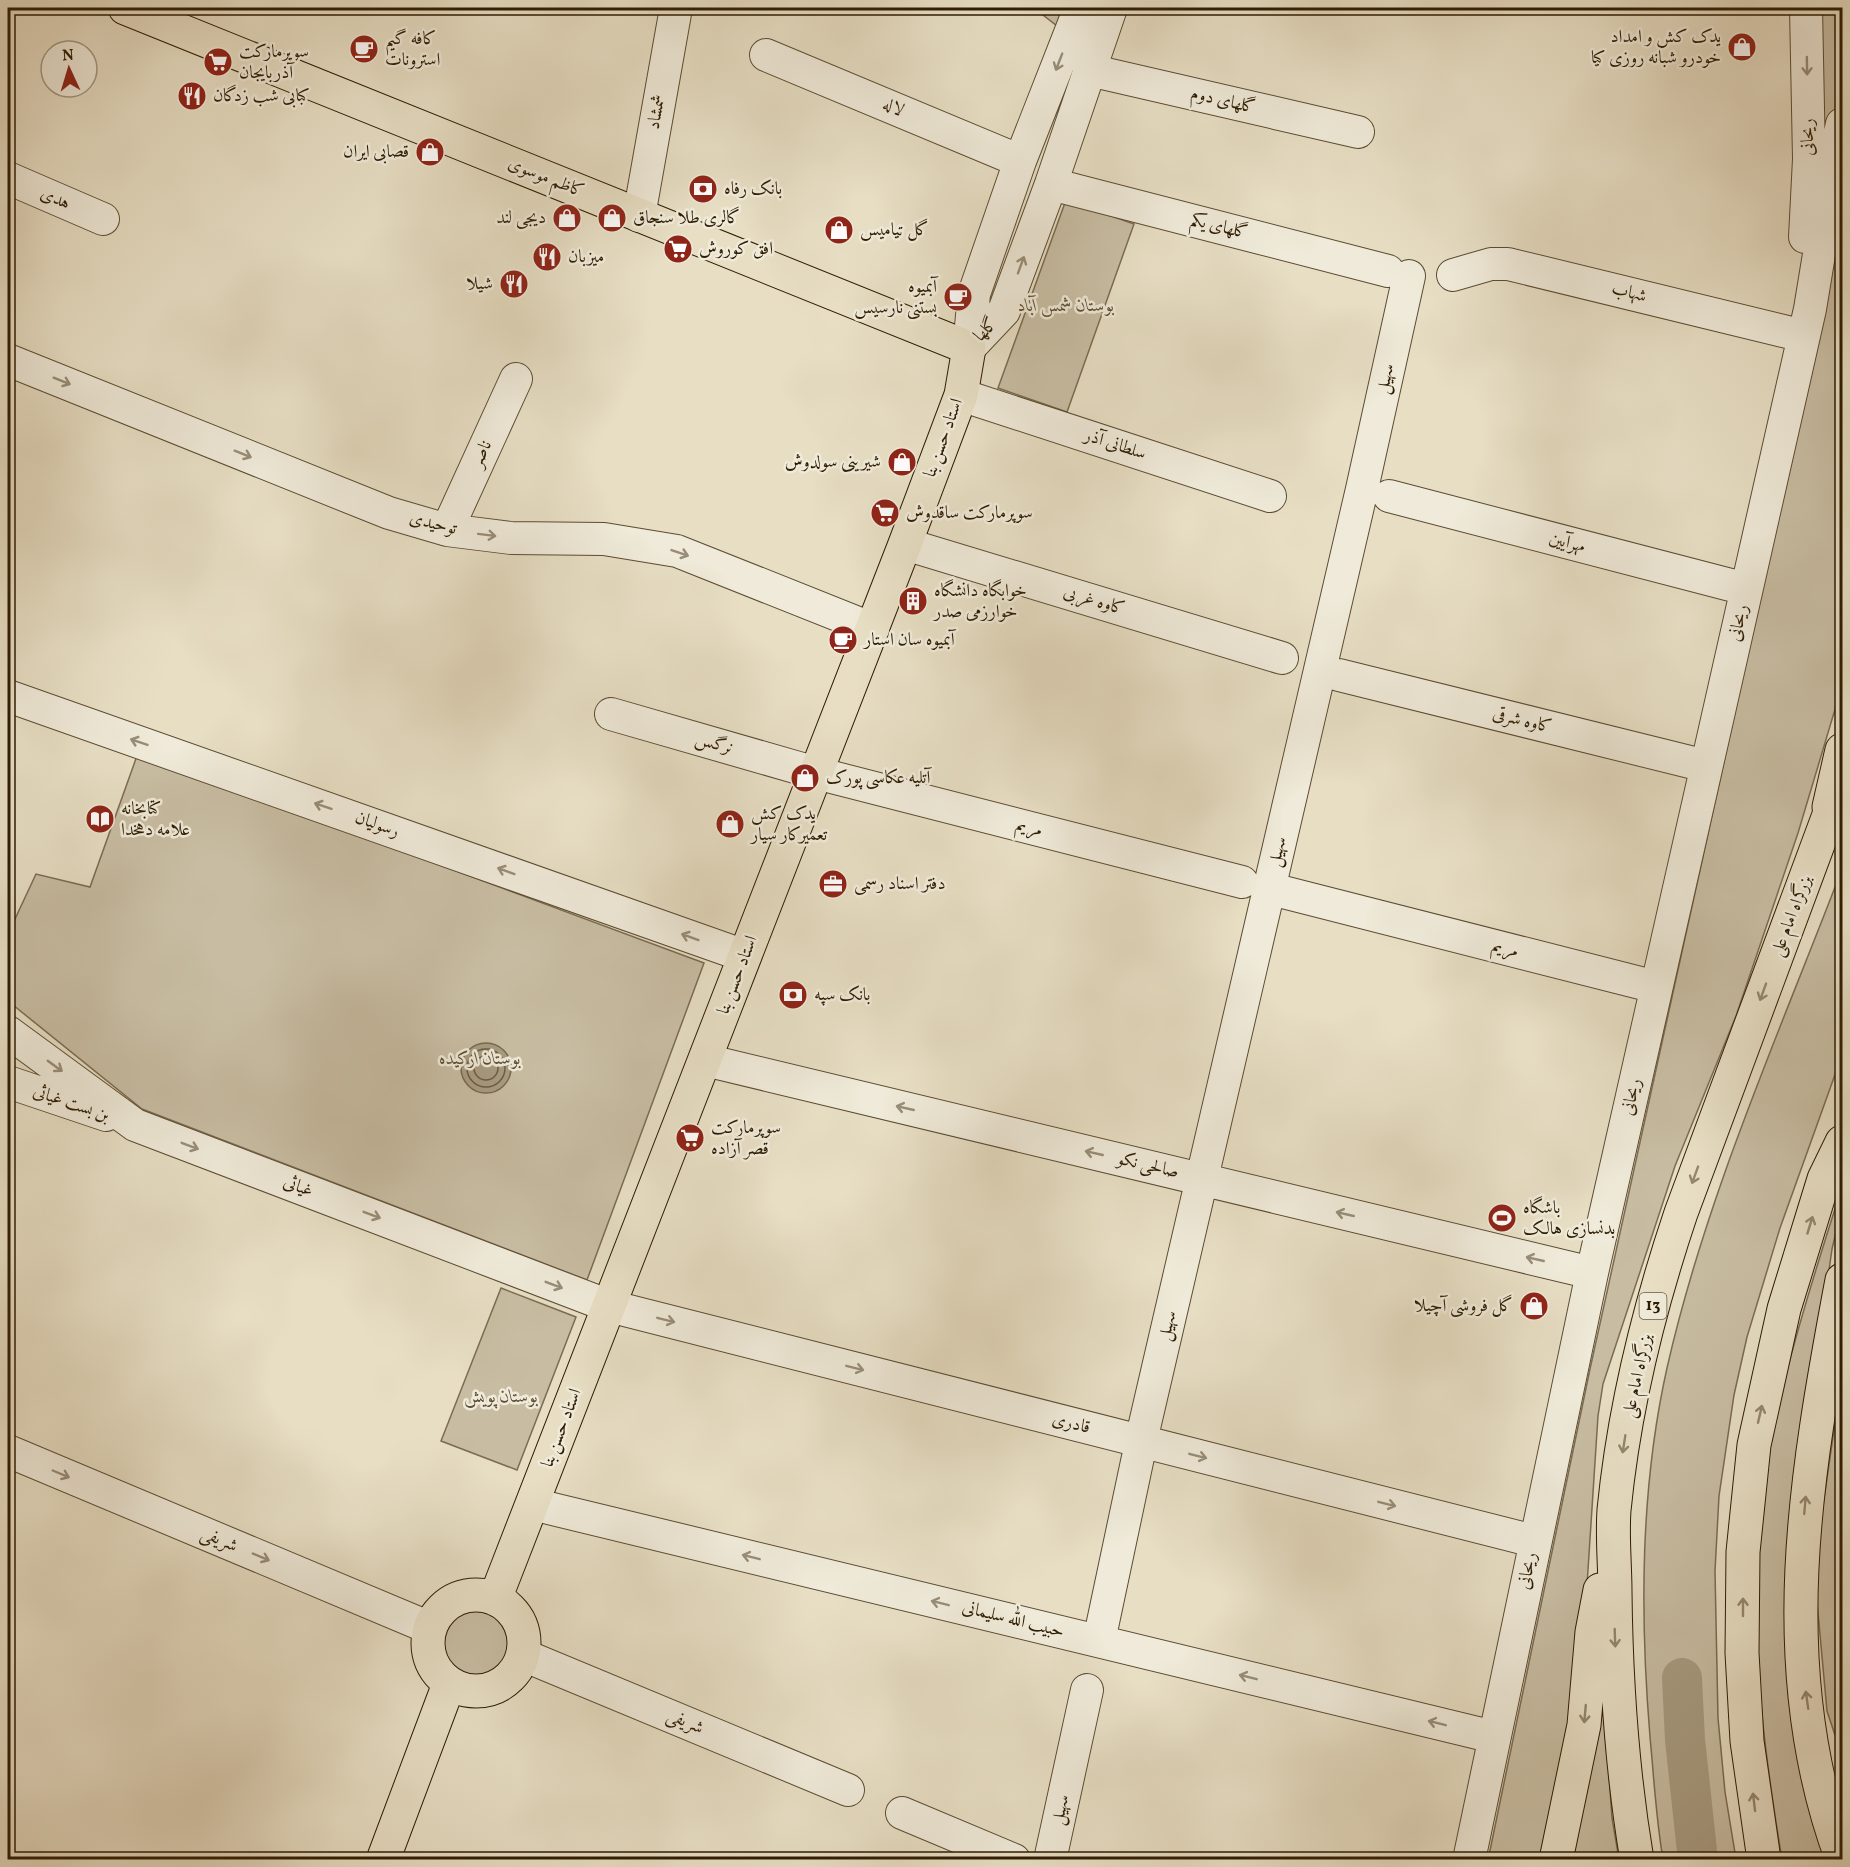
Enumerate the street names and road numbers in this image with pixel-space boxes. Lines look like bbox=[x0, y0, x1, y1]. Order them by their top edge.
street label: گلهای دوم bbox=[1188, 81, 1258, 123]
street label: لاله bbox=[878, 92, 908, 124]
street label: شمشاد bbox=[642, 93, 672, 131]
street label: ریحانی bbox=[1796, 118, 1821, 156]
street label: کاظم موسوی bbox=[503, 151, 588, 207]
street label: هدی bbox=[36, 182, 74, 216]
street label: گلهای یکم bbox=[1187, 208, 1250, 249]
street label: شهاب bbox=[1609, 277, 1649, 309]
street label: گلها bbox=[968, 312, 1004, 348]
street label: سهیل bbox=[1371, 361, 1401, 397]
street label: استاد حسن بنا bbox=[918, 395, 970, 481]
street label: سلطانی آذر bbox=[1079, 423, 1149, 467]
street label: ناصر bbox=[464, 436, 499, 473]
street label: توحیدی bbox=[407, 506, 460, 542]
street label: مهرآیین bbox=[1546, 526, 1588, 560]
street label: کاوه غربی bbox=[1060, 580, 1128, 622]
street label: ریحانی bbox=[1723, 602, 1755, 644]
street label: کاوه شرقی bbox=[1490, 702, 1554, 740]
street label: نرگس bbox=[692, 727, 736, 761]
street label: رسولیان bbox=[351, 805, 403, 845]
street label: مریم bbox=[1012, 813, 1045, 845]
street label: سهیل bbox=[1262, 834, 1294, 870]
street label: بزرگراه امام علی bbox=[1764, 871, 1821, 961]
street label: استاد حسن بنا bbox=[712, 932, 765, 1018]
street label: مریم bbox=[1488, 934, 1521, 966]
street label: ریحانی bbox=[1616, 1076, 1648, 1118]
street label: بن بست غیاثی bbox=[29, 1079, 113, 1129]
street label: صالحی نکو bbox=[1113, 1146, 1181, 1185]
street label: غیاثی bbox=[279, 1170, 317, 1204]
road number: 13 bbox=[1640, 1293, 1666, 1319]
street label: سهیل bbox=[1152, 1308, 1184, 1344]
street label: بزرگراه امام علی bbox=[1616, 1331, 1661, 1421]
street label: استاد حسن بنا bbox=[536, 1385, 589, 1471]
street label: قادری bbox=[1049, 1407, 1093, 1441]
street label: شریفی bbox=[197, 1521, 241, 1559]
street label: ریحانی bbox=[1512, 1550, 1544, 1592]
street label: حبیب الله سلیمانی bbox=[959, 1592, 1068, 1645]
street label: شریفی bbox=[663, 1703, 707, 1741]
street label: سهیل bbox=[1046, 1792, 1076, 1828]

